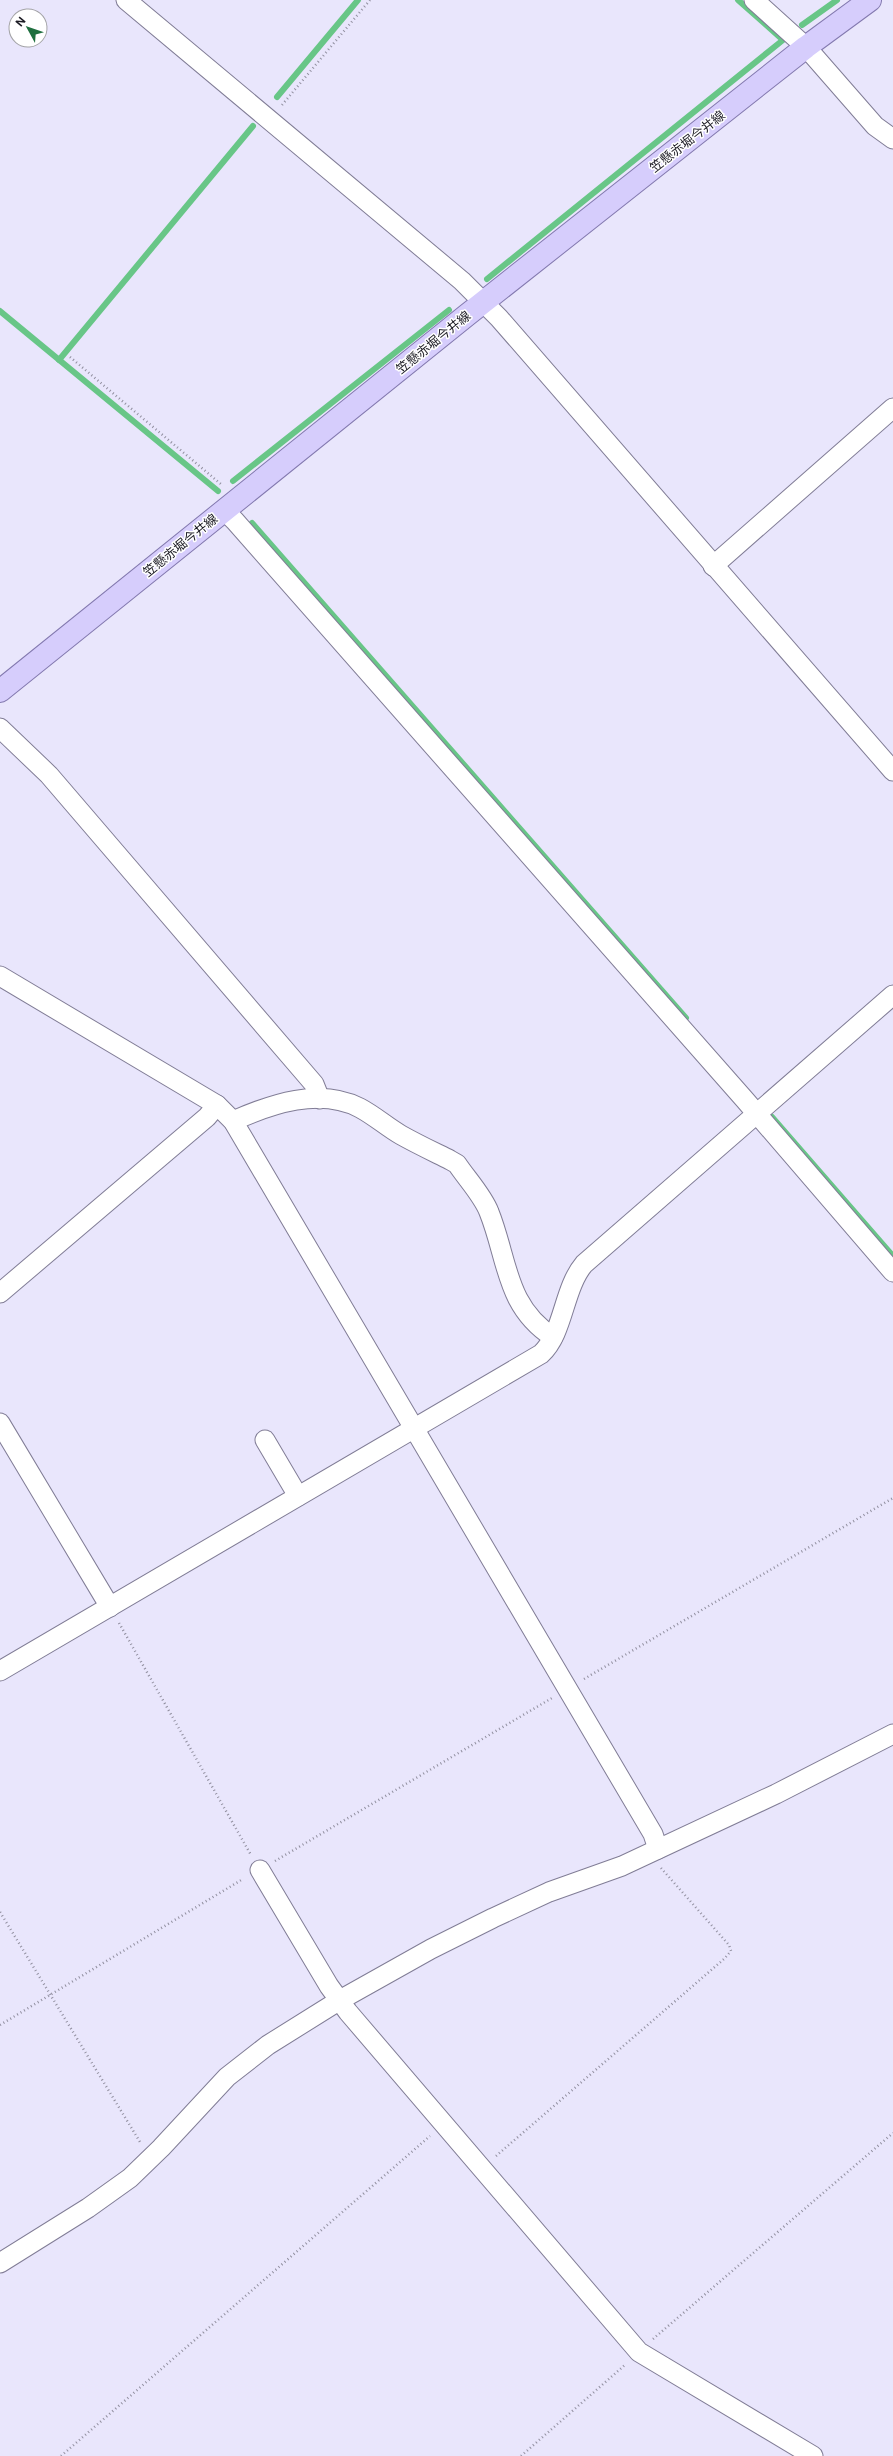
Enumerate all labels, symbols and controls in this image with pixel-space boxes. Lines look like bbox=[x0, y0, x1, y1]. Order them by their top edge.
north arrow bbox=[8, 8, 48, 48]
text: N bbox=[13, 14, 28, 29]
street label: 笠懸赤堀今井線 bbox=[647, 107, 728, 175]
street label: 笠懸赤堀今井線 bbox=[393, 308, 473, 377]
street label: 笠懸赤堀今井線 bbox=[140, 511, 220, 580]

